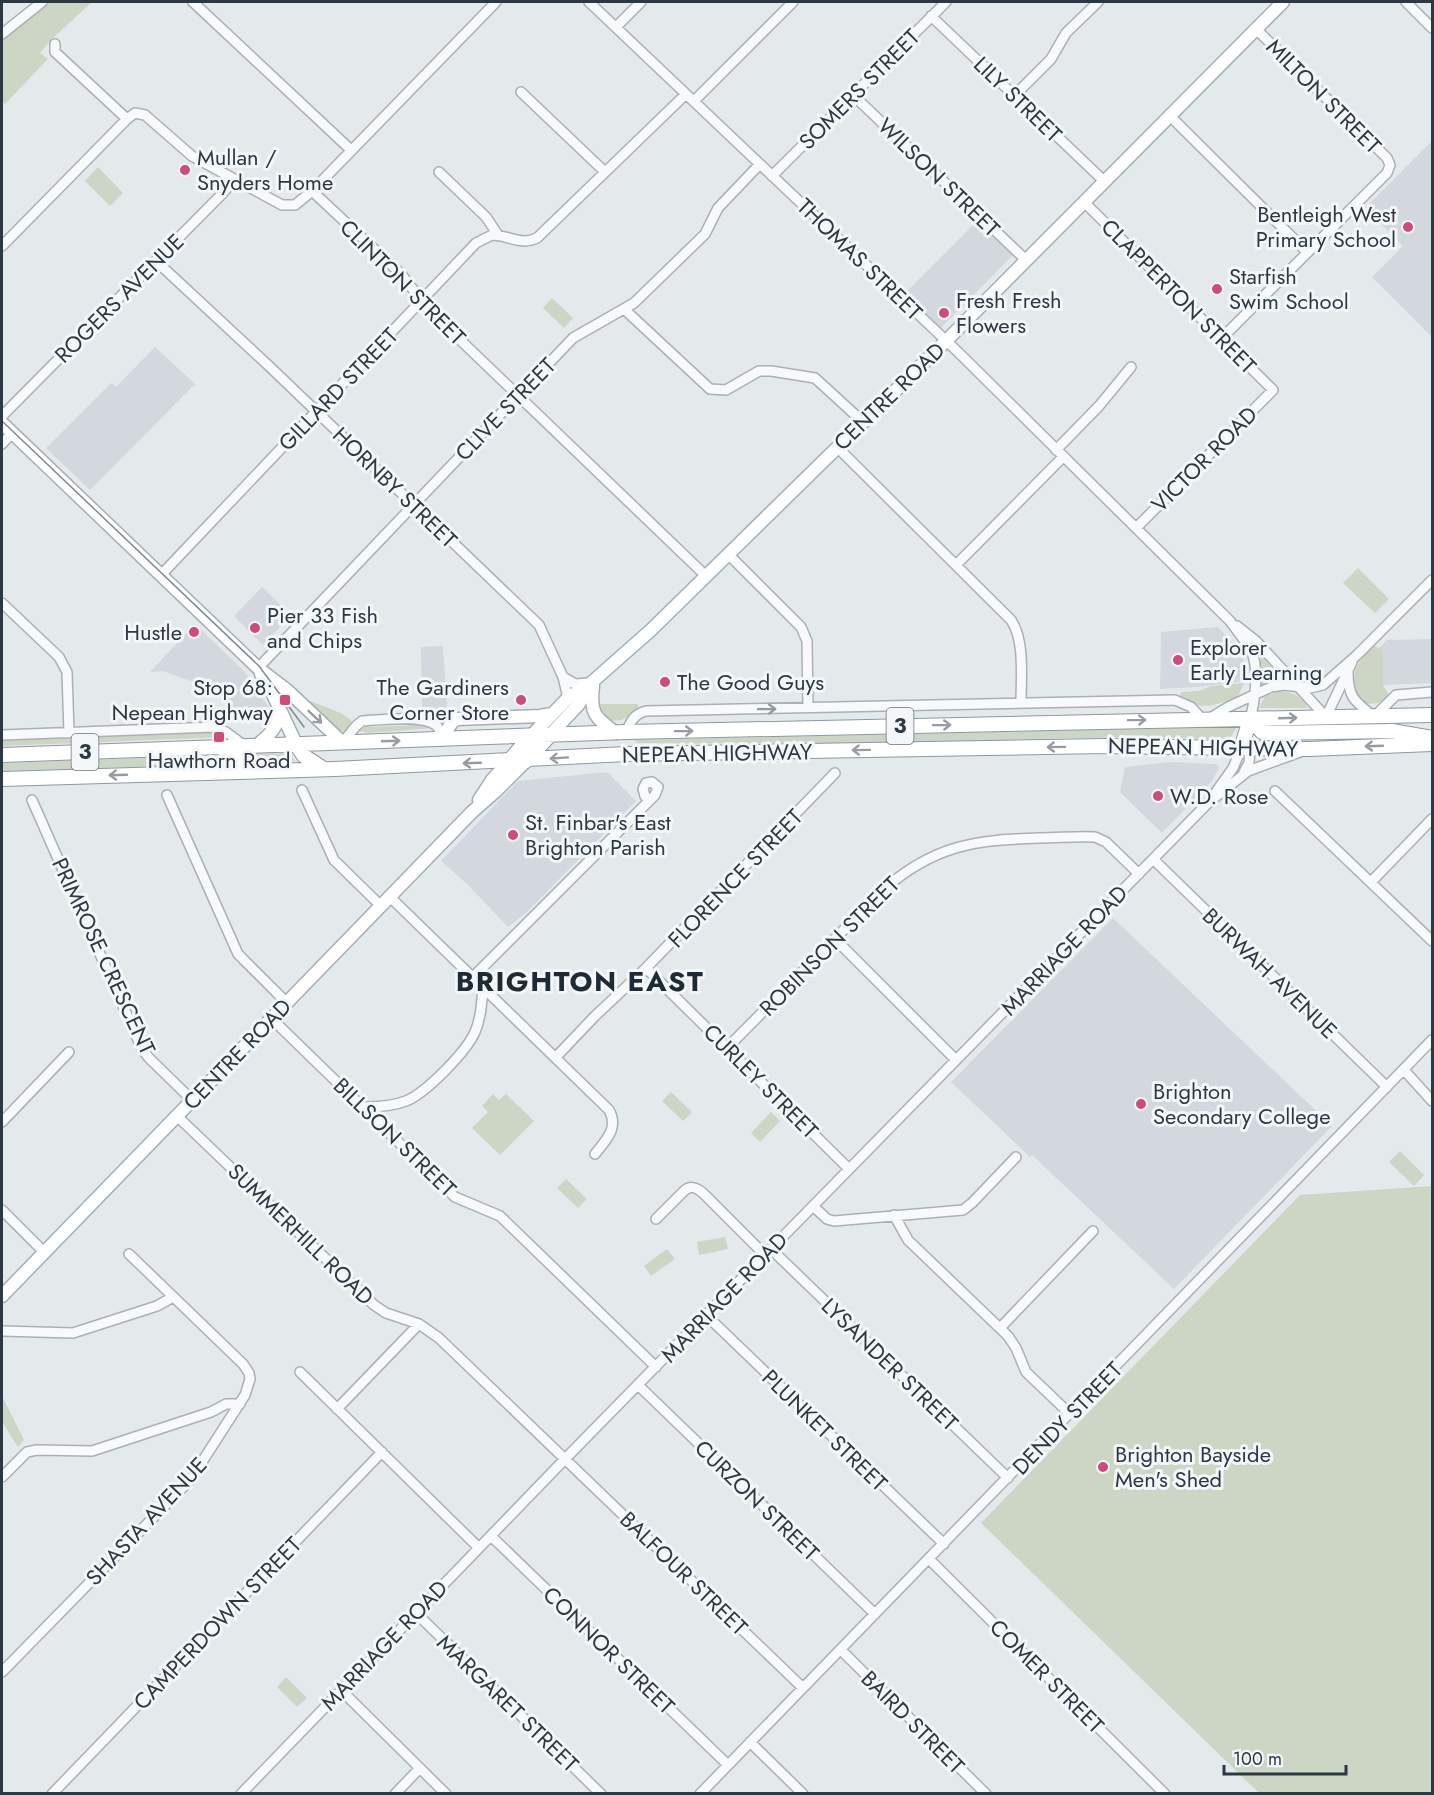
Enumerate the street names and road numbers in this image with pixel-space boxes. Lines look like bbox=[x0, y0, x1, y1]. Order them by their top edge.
street label: SOMERS STREET bbox=[791, 21, 927, 157]
street label: MILTON STREET bbox=[1259, 31, 1389, 161]
street label: LILY STREET bbox=[967, 49, 1070, 150]
street label: WILSON STREET bbox=[871, 110, 1008, 244]
street label: THOMAS STREET bbox=[790, 191, 930, 328]
street label: CLAPPERTON STREET bbox=[1094, 211, 1264, 381]
street label: CLINTON STREET bbox=[333, 212, 474, 353]
street label: ROGERS AVENUE bbox=[47, 226, 191, 370]
street label: GILLARD STREET bbox=[271, 320, 406, 458]
street label: CENTRE ROAD bbox=[826, 334, 952, 458]
street label: CLIVE STREET bbox=[447, 350, 563, 468]
street label: VICTOR ROAD bbox=[1144, 399, 1264, 519]
street label: HORNBY STREET bbox=[326, 419, 465, 555]
road number: 3 bbox=[886, 708, 914, 744]
street label: NEPEAN HIGHWAY bbox=[1108, 729, 1299, 765]
road number: 3 bbox=[72, 734, 98, 770]
street label: NEPEAN HIGHWAY bbox=[622, 735, 813, 771]
street label: FLORENCE STREET bbox=[660, 801, 810, 955]
street label: PRIMROSE CRESCENT bbox=[44, 852, 164, 1060]
street label: ROBINSON STREET bbox=[752, 868, 907, 1023]
street label: MARRIAGE ROAD bbox=[993, 878, 1135, 1022]
street label: BURWAH AVENUE bbox=[1195, 900, 1345, 1046]
street label: CENTRE ROAD bbox=[175, 991, 299, 1117]
street label: CURLEY STREET bbox=[696, 1016, 826, 1146]
street label: BILLSON STREET bbox=[326, 1070, 464, 1204]
street label: SUMMERHILL ROAD bbox=[221, 1156, 381, 1312]
street label: MARRIAGE ROAD bbox=[653, 1225, 795, 1369]
street label: LYSANDER STREET bbox=[814, 1290, 966, 1438]
street label: DENDY STREET bbox=[1005, 1354, 1130, 1482]
street label: PLUNKET STREET bbox=[755, 1362, 895, 1499]
street label: CURZON STREET bbox=[688, 1432, 827, 1568]
street label: SHASTA AVENUE bbox=[78, 1450, 214, 1592]
street label: BALFOUR STREET bbox=[613, 1504, 756, 1643]
street label: CAMPERDOWN STREET bbox=[126, 1529, 309, 1717]
street label: MARRIAGE ROAD bbox=[313, 1573, 455, 1717]
street label: CONNOR STREET bbox=[536, 1579, 682, 1722]
street label: COMER STREET bbox=[983, 1612, 1112, 1741]
street label: MARGARET STREET bbox=[430, 1627, 587, 1780]
street label: BAIRD STREET bbox=[854, 1663, 973, 1782]

